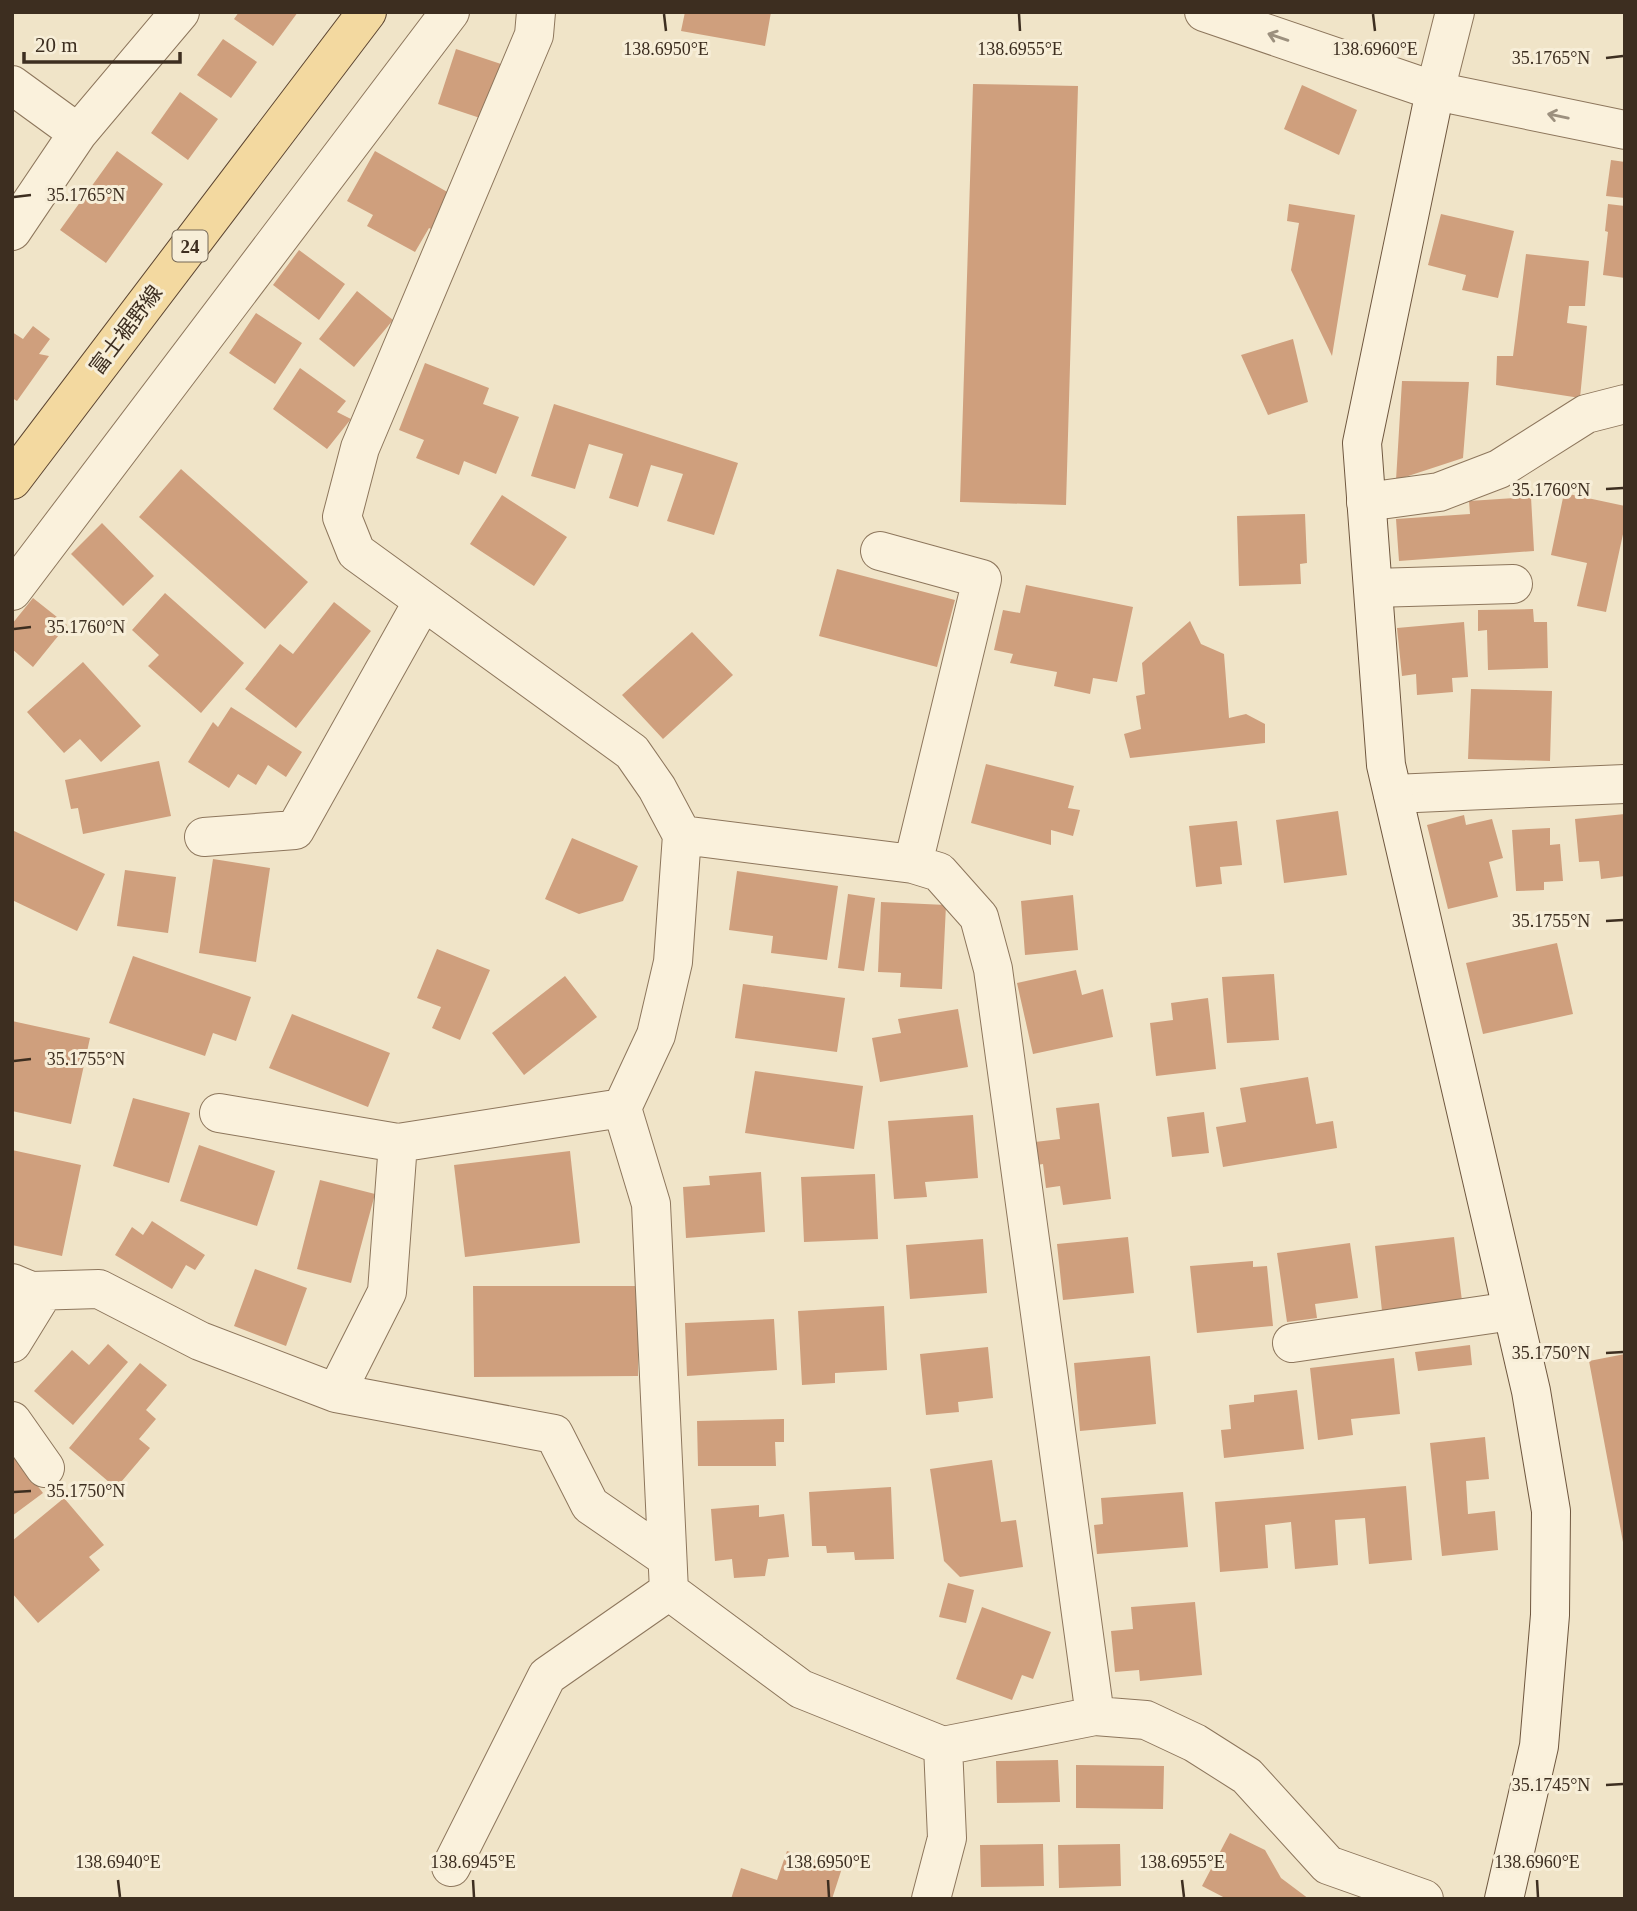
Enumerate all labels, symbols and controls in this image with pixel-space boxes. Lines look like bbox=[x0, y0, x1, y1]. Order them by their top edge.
scale bar bbox=[24, 21, 180, 65]
one-way arrow bbox=[1267, 30, 1289, 43]
text: 20 m bbox=[35, 33, 78, 57]
text: 138.6950°E bbox=[623, 39, 709, 59]
text: 138.6955°E bbox=[977, 39, 1063, 59]
text: 138.6960°E bbox=[1332, 39, 1418, 59]
text: 35.1765°N bbox=[1512, 48, 1590, 68]
one-way arrow bbox=[1547, 108, 1570, 122]
text: 35.1765°N bbox=[47, 185, 125, 205]
road number: 24 bbox=[172, 230, 208, 262]
street label: 富士裾野線 bbox=[85, 281, 167, 379]
text: 35.1760°N bbox=[1512, 480, 1590, 500]
text: 35.1760°N bbox=[47, 617, 125, 637]
text: 35.1755°N bbox=[1512, 911, 1590, 931]
text: 35.1755°N bbox=[47, 1049, 125, 1069]
text: 35.1750°N bbox=[1512, 1343, 1590, 1363]
text: 35.1750°N bbox=[47, 1481, 125, 1501]
text: 35.1745°N bbox=[1512, 1775, 1590, 1795]
text: 138.6940°E bbox=[75, 1852, 161, 1872]
text: 138.6945°E bbox=[430, 1852, 516, 1872]
text: 138.6950°E bbox=[785, 1852, 871, 1872]
text: 138.6955°E bbox=[1139, 1852, 1225, 1872]
text: 138.6960°E bbox=[1494, 1852, 1580, 1872]

